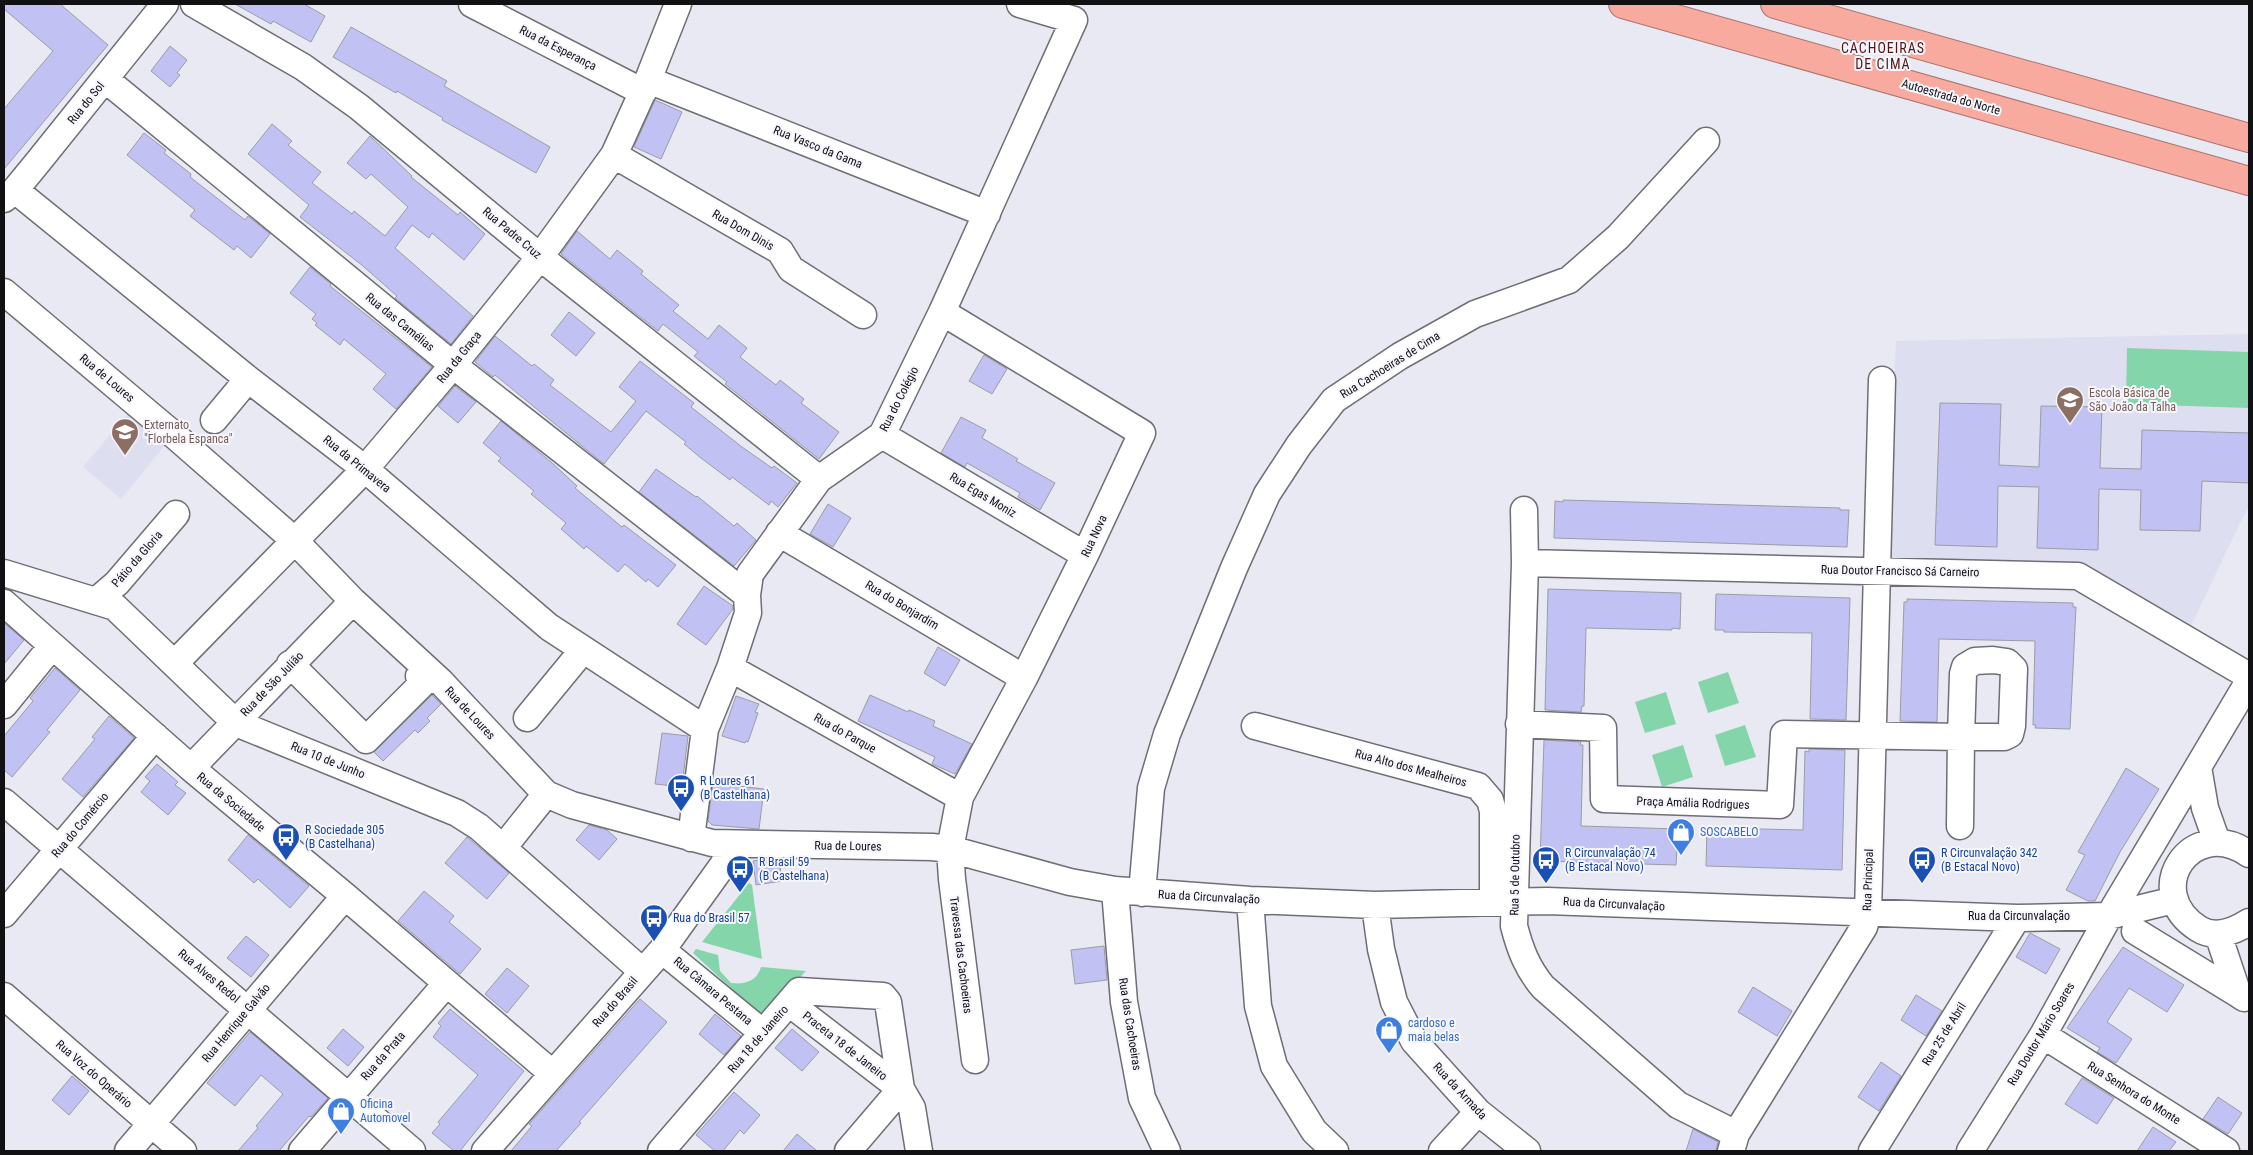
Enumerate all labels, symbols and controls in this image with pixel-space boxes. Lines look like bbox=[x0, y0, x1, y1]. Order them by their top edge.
street label: Rua da Esperança bbox=[517, 23, 599, 74]
district label: CACHOEIRAS DE CIMA bbox=[1841, 40, 1925, 72]
street label: Autoestrada do Norte bbox=[1900, 76, 2002, 118]
street label: Rua do Sol bbox=[65, 79, 107, 127]
street label: Rua Vasco da Gama bbox=[771, 123, 865, 171]
street label: Rua Padre Cruz bbox=[480, 204, 544, 262]
street label: Rua Dom Dinis bbox=[710, 207, 776, 253]
street label: Rua das Camélias bbox=[363, 290, 437, 354]
street label: Rua da Graça bbox=[434, 328, 484, 386]
street label: Rua Cachoeiras de Cima bbox=[1338, 328, 1443, 401]
street label: Rua de Loures bbox=[77, 351, 137, 405]
street label: Rua do Colégio bbox=[877, 364, 921, 434]
school or university icon: Escola Básica de São João da Talha bbox=[2055, 385, 2085, 424]
place label: Escola Básica de São João da Talha bbox=[2089, 386, 2176, 414]
school or university icon: Externato "Florbela Espanca" bbox=[110, 417, 140, 456]
place label: Externato "Florbela Espanca" bbox=[144, 418, 233, 446]
street label: Rua da Primavera bbox=[320, 433, 394, 496]
street label: Rua Egas Moniz bbox=[947, 470, 1019, 520]
street label: Rua Nova bbox=[1078, 512, 1110, 559]
street label: Pátio da Gloria bbox=[109, 528, 165, 590]
street label: Rua Doutor Francisco Sá Carneiro bbox=[1821, 563, 1979, 579]
street label: Rua do Bonjardim bbox=[863, 577, 941, 633]
street label: Rua de São Julião bbox=[238, 649, 306, 719]
street label: Rua de Loures bbox=[442, 684, 498, 742]
street label: Rua do Parque bbox=[812, 710, 879, 756]
street label: Rua 10 de Junho bbox=[289, 739, 367, 781]
street label: Rua Alto dos Mealheiros bbox=[1354, 746, 1468, 790]
street label: Rua da Sociedade bbox=[194, 769, 268, 835]
bus stop icon: R Loures 61 (B Castelhana) bbox=[666, 773, 696, 812]
place label: R Loures 61 (B Castelhana) bbox=[700, 774, 770, 802]
street label: Rua do Comércio bbox=[49, 790, 111, 860]
street label: Praça Amália Rodrigues bbox=[1636, 794, 1750, 812]
shop icon: SOSCABELO bbox=[1666, 817, 1696, 856]
bus stop icon: R Sociedade 305 (B Castelhana) bbox=[271, 822, 301, 861]
place label: R Sociedade 305 (B Castelhana) bbox=[305, 823, 384, 851]
place label: SOSCABELO bbox=[1700, 825, 1758, 839]
street label: Rua 5 de Outubro bbox=[1507, 834, 1523, 916]
street label: Rua de Loures bbox=[814, 838, 882, 854]
bus stop icon: R Circunvalação 74 (B Estacal Novo) bbox=[1531, 845, 1561, 884]
bus stop icon: R Circunvalação 342 (B Estacal Novo) bbox=[1907, 845, 1937, 884]
place label: R Circunvalação 74 (B Estacal Novo) bbox=[1565, 846, 1656, 874]
place label: R Circunvalação 342 (B Estacal Novo) bbox=[1941, 846, 2038, 874]
street label: Rua Principal bbox=[1860, 849, 1876, 911]
bus stop icon: R Brasil 59 (B Castelhana) bbox=[725, 854, 755, 893]
place label: R Brasil 59 (B Castelhana) bbox=[759, 855, 829, 883]
street label: Rua da Circunvalação bbox=[1158, 887, 1260, 907]
street label: Rua da Circunvalação bbox=[1563, 894, 1665, 914]
street label: Travessa das Cachoeiras bbox=[947, 896, 975, 1014]
bus stop icon: Rua do Brasil 57 bbox=[639, 903, 669, 942]
street label: Rua da Circunvalação bbox=[1968, 909, 2070, 923]
place label: Rua do Brasil 57 bbox=[673, 911, 750, 925]
street label: Rua Alves Redol bbox=[175, 946, 243, 1006]
street label: Rua Câmara Pestana bbox=[671, 954, 755, 1028]
street label: Rua do Brasil bbox=[589, 974, 641, 1030]
street label: Rua das Cachoeiras bbox=[1116, 977, 1144, 1071]
street label: Rua Doutor Mário Soares bbox=[2005, 980, 2077, 1088]
street label: Rua Henrique Galvão bbox=[199, 981, 273, 1065]
street label: Rua 25 de Abril bbox=[1919, 1000, 1969, 1068]
street label: Rua 18 de Janeiro bbox=[725, 1002, 791, 1076]
street label: Praceta 18 de Janeiro bbox=[800, 1009, 890, 1083]
shop icon: cardoso e maia belas bbox=[1374, 1015, 1404, 1054]
place label: cardoso e maia belas bbox=[1408, 1016, 1460, 1044]
street label: Rua da Prata bbox=[358, 1028, 408, 1083]
street label: Rua Voz do Operário bbox=[53, 1037, 135, 1111]
street label: Rua Senhora do Monte bbox=[2085, 1059, 2183, 1127]
street label: Rua da Armada bbox=[1430, 1060, 1490, 1122]
shop icon: Oficina Automovel bbox=[326, 1096, 356, 1135]
place label: Oficina Automovel bbox=[360, 1097, 411, 1125]

